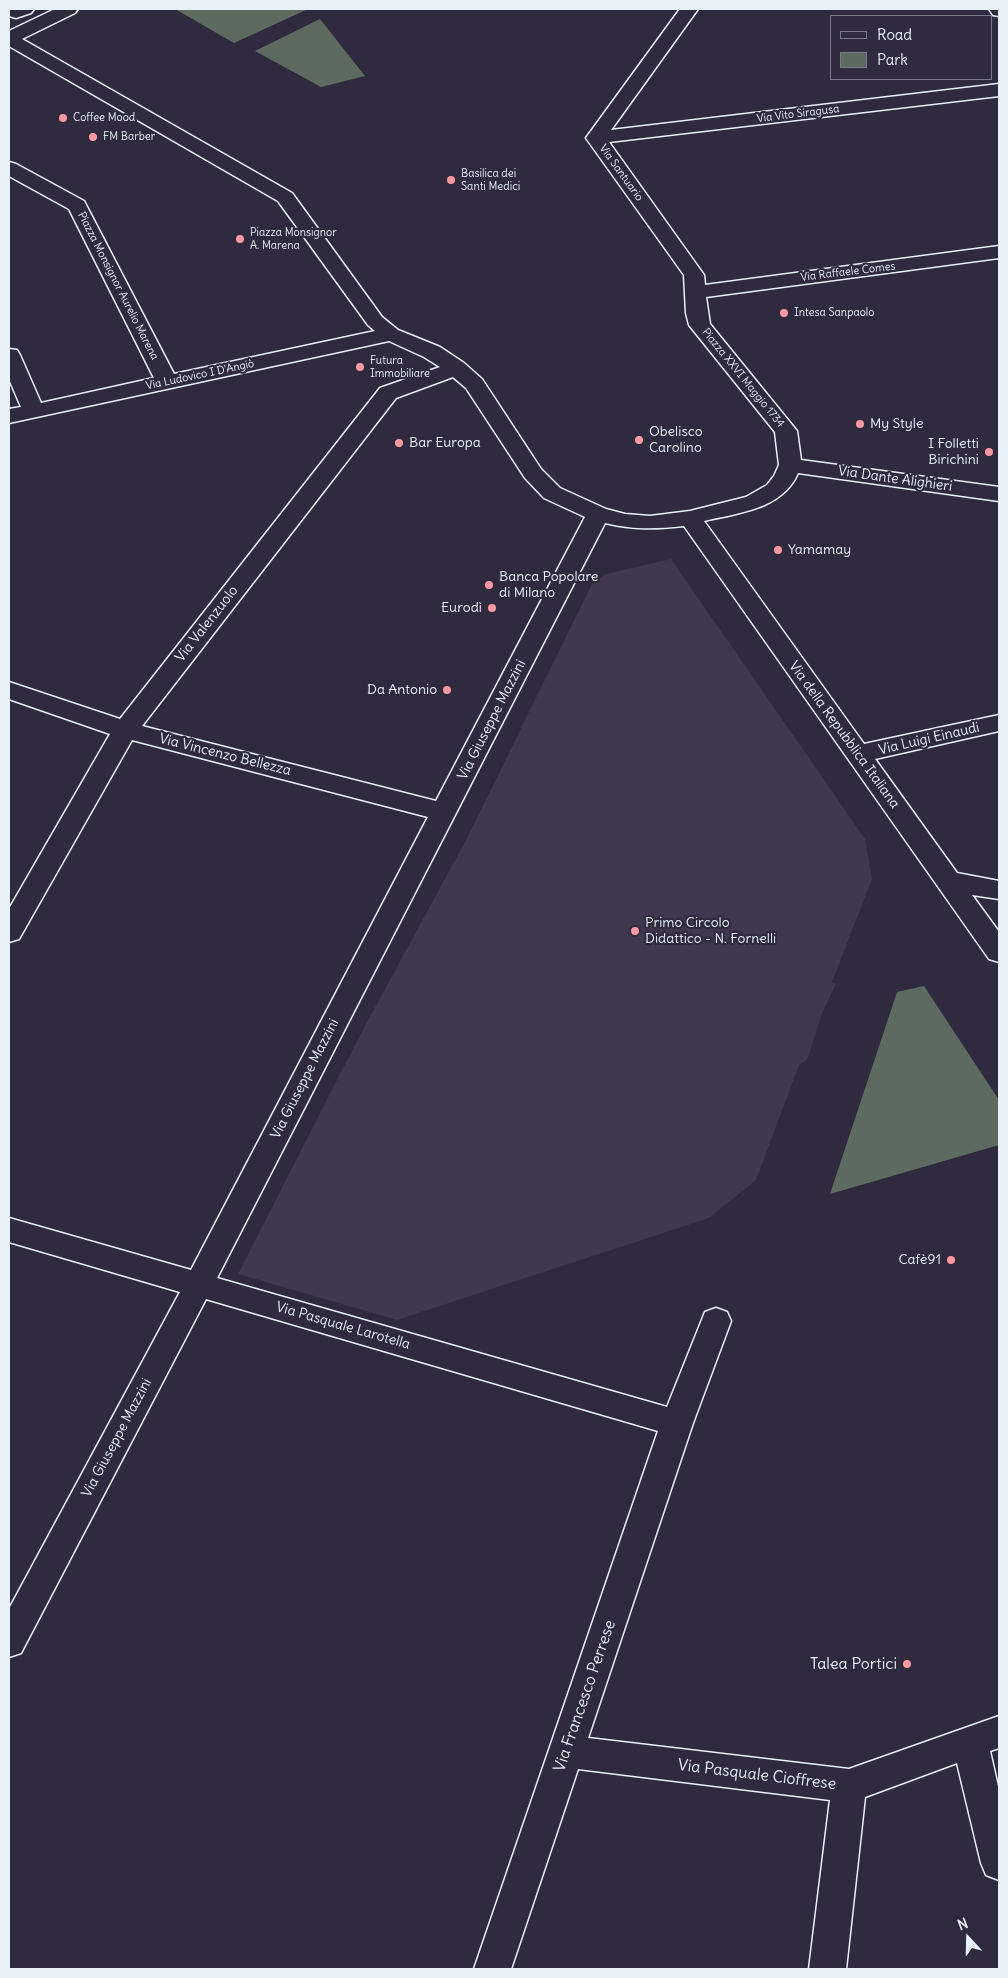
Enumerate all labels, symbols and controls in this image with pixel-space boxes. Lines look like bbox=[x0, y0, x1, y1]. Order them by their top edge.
legend bbox=[830, 15, 993, 80]
text: Road bbox=[877, 25, 912, 44]
text: Park bbox=[877, 50, 908, 69]
street label: Via Vito Siragusa bbox=[756, 102, 840, 126]
place label: Coffee Mood bbox=[73, 111, 135, 125]
marker: Coffee Mood bbox=[57, 112, 69, 124]
place label: FM Barber bbox=[103, 130, 155, 144]
marker: FM Barber bbox=[87, 131, 99, 143]
street label: Via Santuario bbox=[596, 142, 646, 204]
place label: Basilica dei Santi Medici bbox=[461, 167, 520, 193]
marker: Basilica dei Santi Medici bbox=[445, 174, 457, 186]
street label: Piazza Monsignor Aurelio Marena bbox=[75, 210, 161, 362]
place label: Piazza Monsignor A. Marena bbox=[250, 226, 337, 252]
marker: Piazza Monsignor A. Marena bbox=[234, 233, 246, 245]
street label: Via Raffaele Comes bbox=[800, 260, 896, 284]
place label: Intesa Sanpaolo bbox=[794, 306, 874, 320]
marker: Intesa Sanpaolo bbox=[778, 307, 790, 319]
street label: Piazza XXVI Maggio 1734 bbox=[699, 326, 787, 430]
place label: Futura Immobiliare bbox=[370, 354, 430, 380]
street label: Via Ludovico I D'Angiò bbox=[145, 357, 255, 393]
marker: Futura Immobiliare bbox=[354, 361, 366, 373]
place label: My Style bbox=[870, 416, 923, 432]
marker: My Style bbox=[854, 418, 866, 430]
place label: Obelisco Carolino bbox=[649, 424, 703, 457]
marker: Obelisco Carolino bbox=[633, 434, 645, 446]
place label: Bar Europa bbox=[409, 435, 481, 451]
place label: I Folletti Birichini bbox=[928, 436, 979, 468]
marker: Bar Europa bbox=[393, 437, 405, 449]
marker: I Folletti Birichini bbox=[983, 446, 995, 458]
street label: Via Dante Alighieri bbox=[837, 463, 953, 495]
place label: Yamamay bbox=[788, 542, 851, 558]
marker: Yamamay bbox=[772, 544, 784, 556]
place label: Banca Popolare di Milano bbox=[499, 569, 598, 602]
marker: Banca Popolare di Milano bbox=[483, 579, 495, 591]
street label: Via Valenzuolo bbox=[172, 583, 242, 665]
place label: Eurodì bbox=[441, 600, 482, 616]
marker: Eurodì bbox=[486, 602, 498, 614]
street label: Via Giuseppe Mazzini bbox=[454, 657, 530, 783]
street label: Via della Repubblica Italiana bbox=[785, 658, 903, 812]
place label: Da Antonio bbox=[367, 682, 437, 698]
marker: Da Antonio bbox=[441, 684, 453, 696]
street label: Via Luigi Einaudi bbox=[877, 719, 981, 759]
street label: Via Vincenzo Bellezza bbox=[157, 730, 293, 780]
place label: Primo Circolo Didattico - N. Fornelli bbox=[645, 915, 776, 948]
marker: Primo Circolo Didattico - N. Fornelli bbox=[629, 925, 641, 937]
street label: Via Giuseppe Mazzini bbox=[267, 1016, 343, 1142]
place label: Cafè91 bbox=[899, 1252, 941, 1268]
marker: Cafè91 bbox=[945, 1254, 957, 1266]
street label: Via Pasquale Larotella bbox=[274, 1299, 412, 1353]
street label: Via Giuseppe Mazzini bbox=[79, 1376, 155, 1500]
street label: Via Francesco Perrese bbox=[550, 1618, 620, 1774]
place label: Talea Portici bbox=[810, 1654, 897, 1674]
marker: Talea Portici bbox=[901, 1658, 913, 1670]
street label: Via Pasquale Cioffrese bbox=[677, 1756, 837, 1794]
north arrow bbox=[943, 1913, 993, 1963]
text: N bbox=[955, 1914, 970, 1934]

